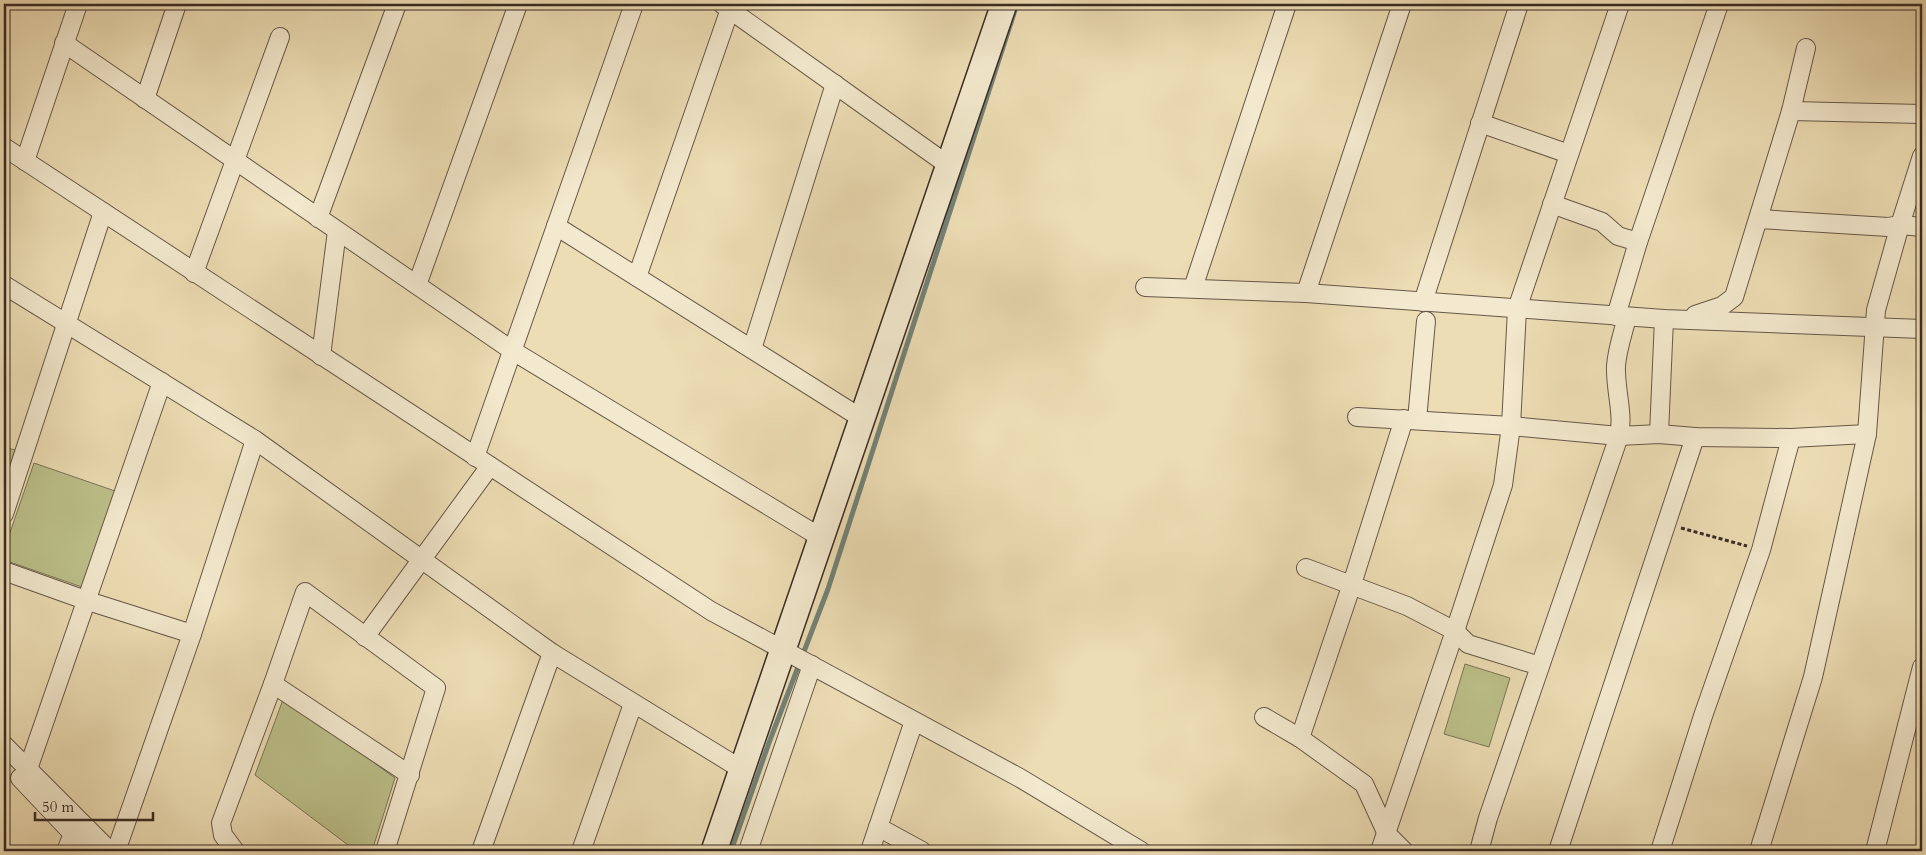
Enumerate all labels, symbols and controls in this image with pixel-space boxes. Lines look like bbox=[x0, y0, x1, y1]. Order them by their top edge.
scale bar bbox=[35, 790, 152, 822]
text: 50 m bbox=[42, 797, 74, 817]

